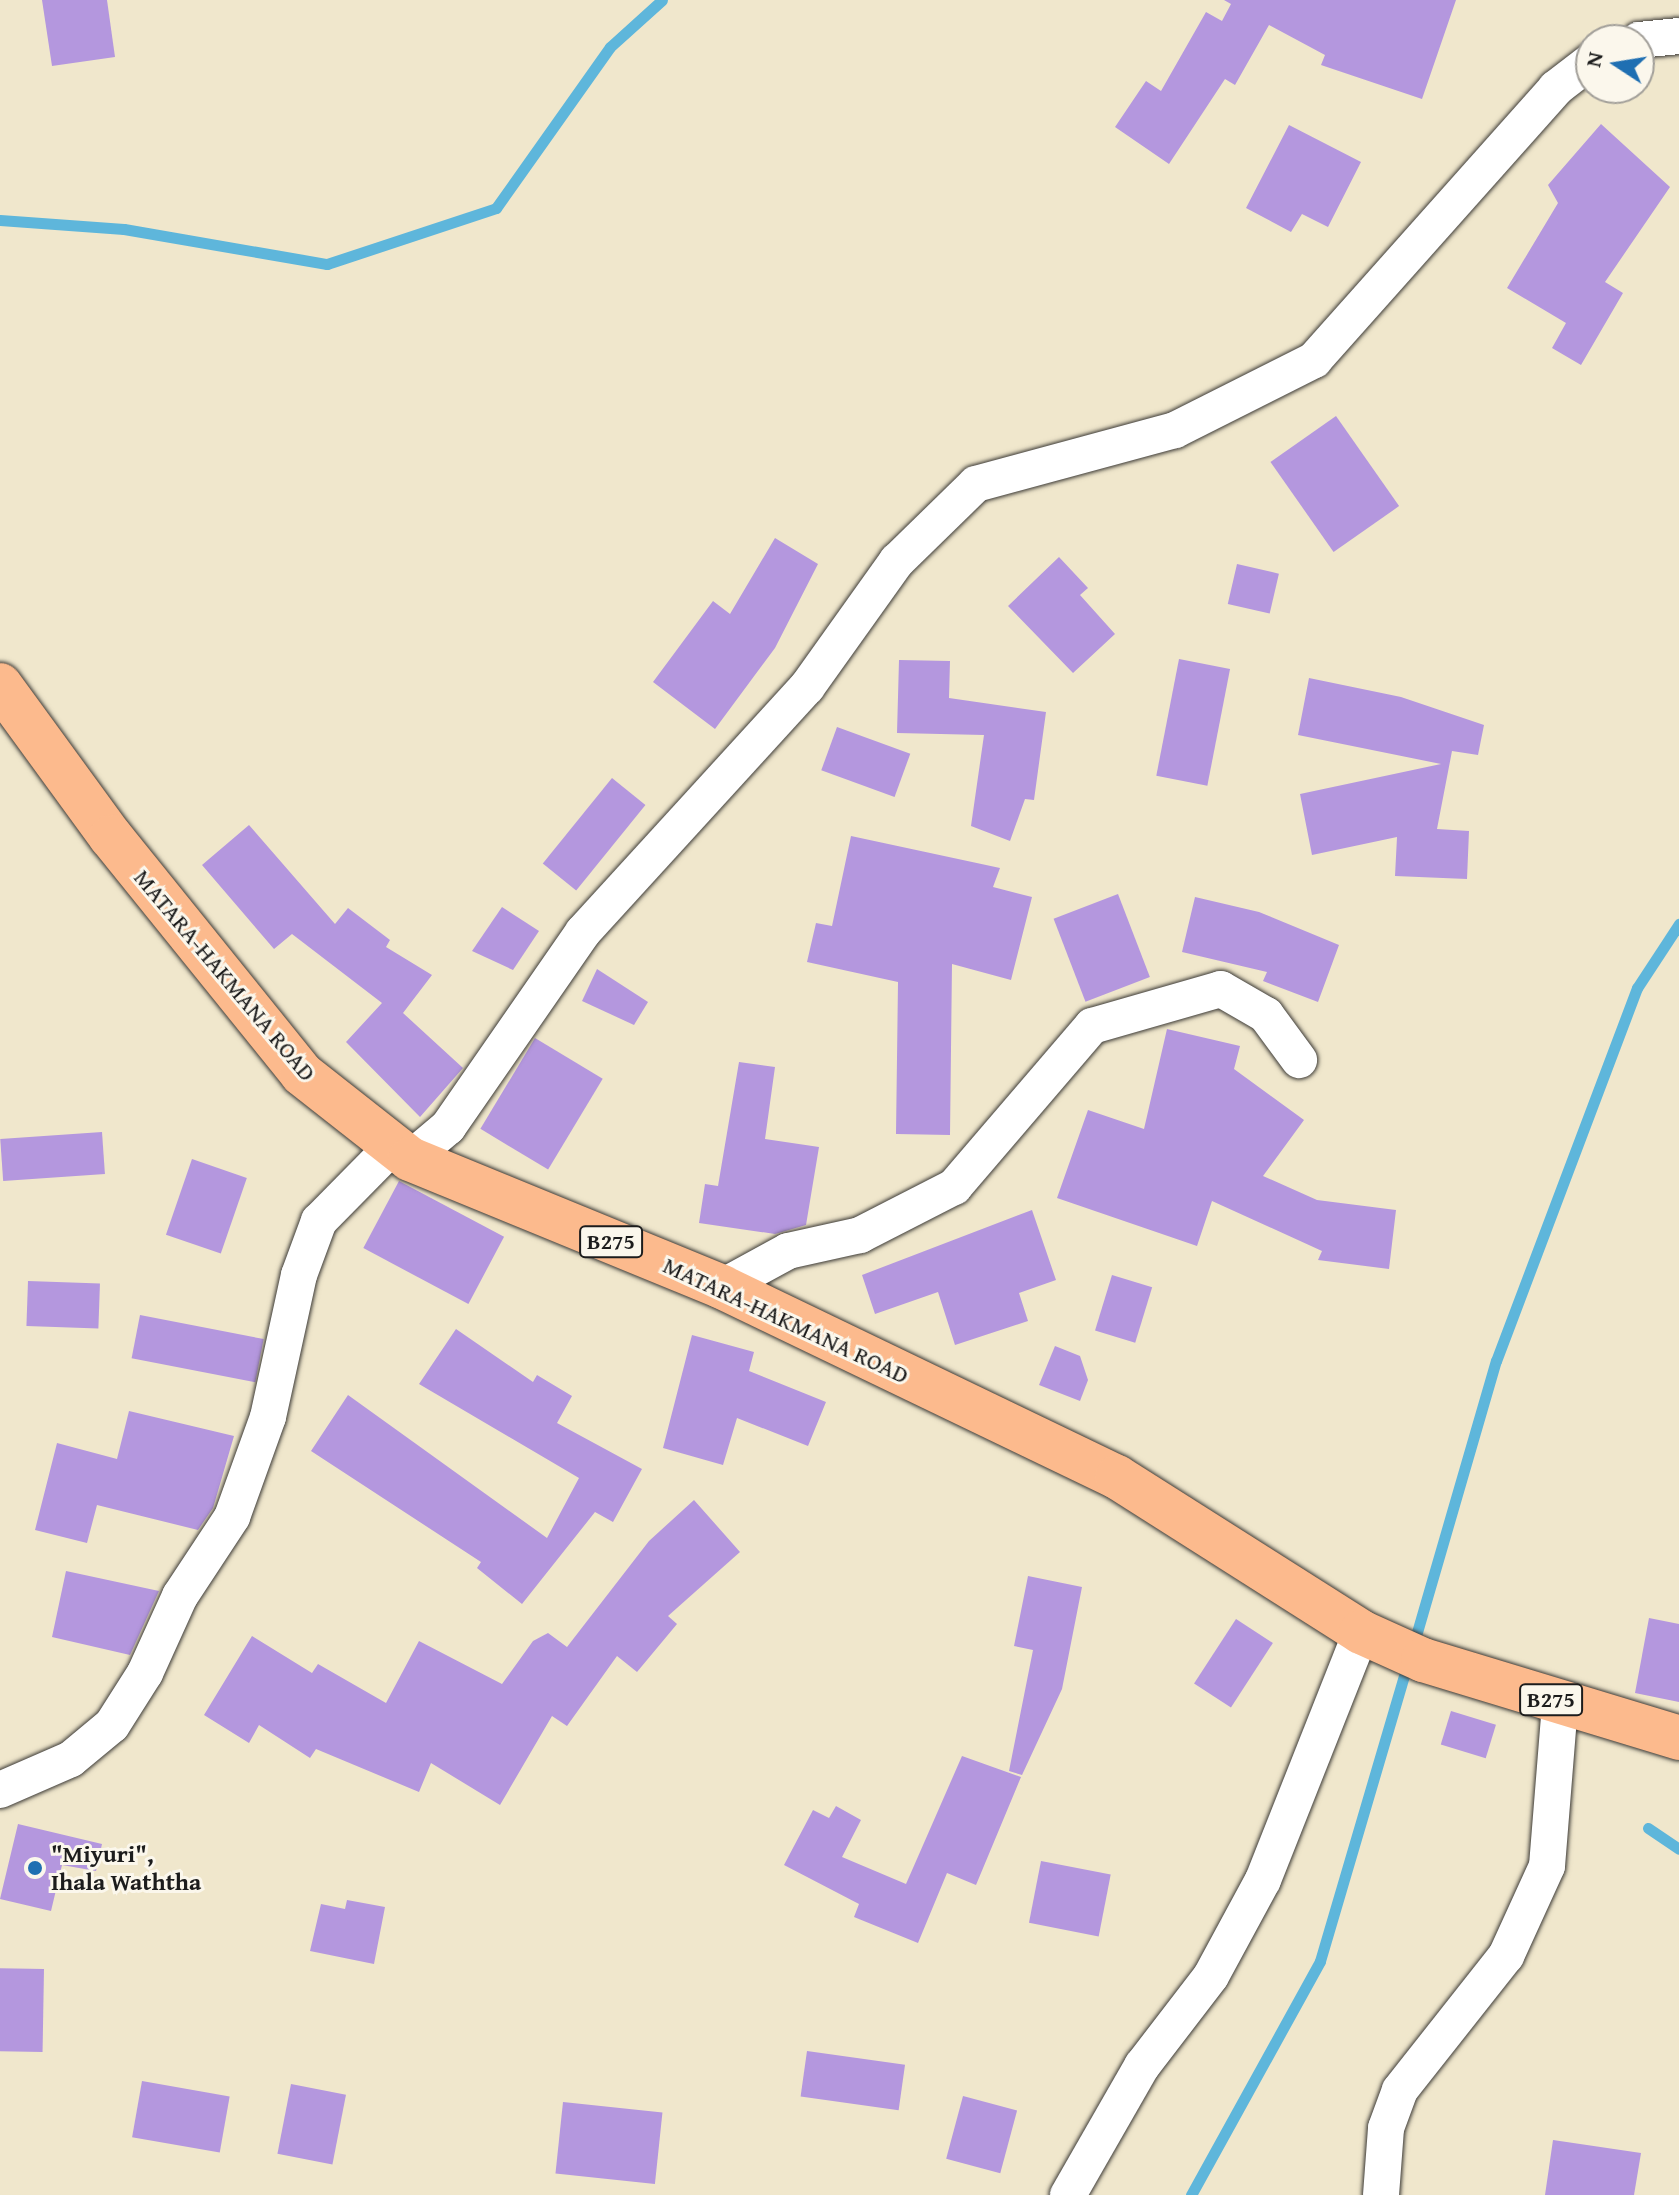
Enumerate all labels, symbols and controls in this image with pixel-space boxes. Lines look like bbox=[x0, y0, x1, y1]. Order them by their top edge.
north arrow bbox=[1575, 24, 1655, 104]
text: N bbox=[1576, 49, 1611, 70]
street label: MATARA-HAKMANA ROAD bbox=[128, 863, 322, 1087]
road number: B275 bbox=[579, 1224, 643, 1260]
street label: MATARA-HAKMANA ROAD bbox=[659, 1250, 913, 1390]
road number: B275 bbox=[1519, 1682, 1583, 1718]
place label: "Miyuri", Ihala Waththa bbox=[51, 1840, 201, 1896]
marker: "Miyuri", Ihala Waththa bbox=[26, 1859, 44, 1877]

